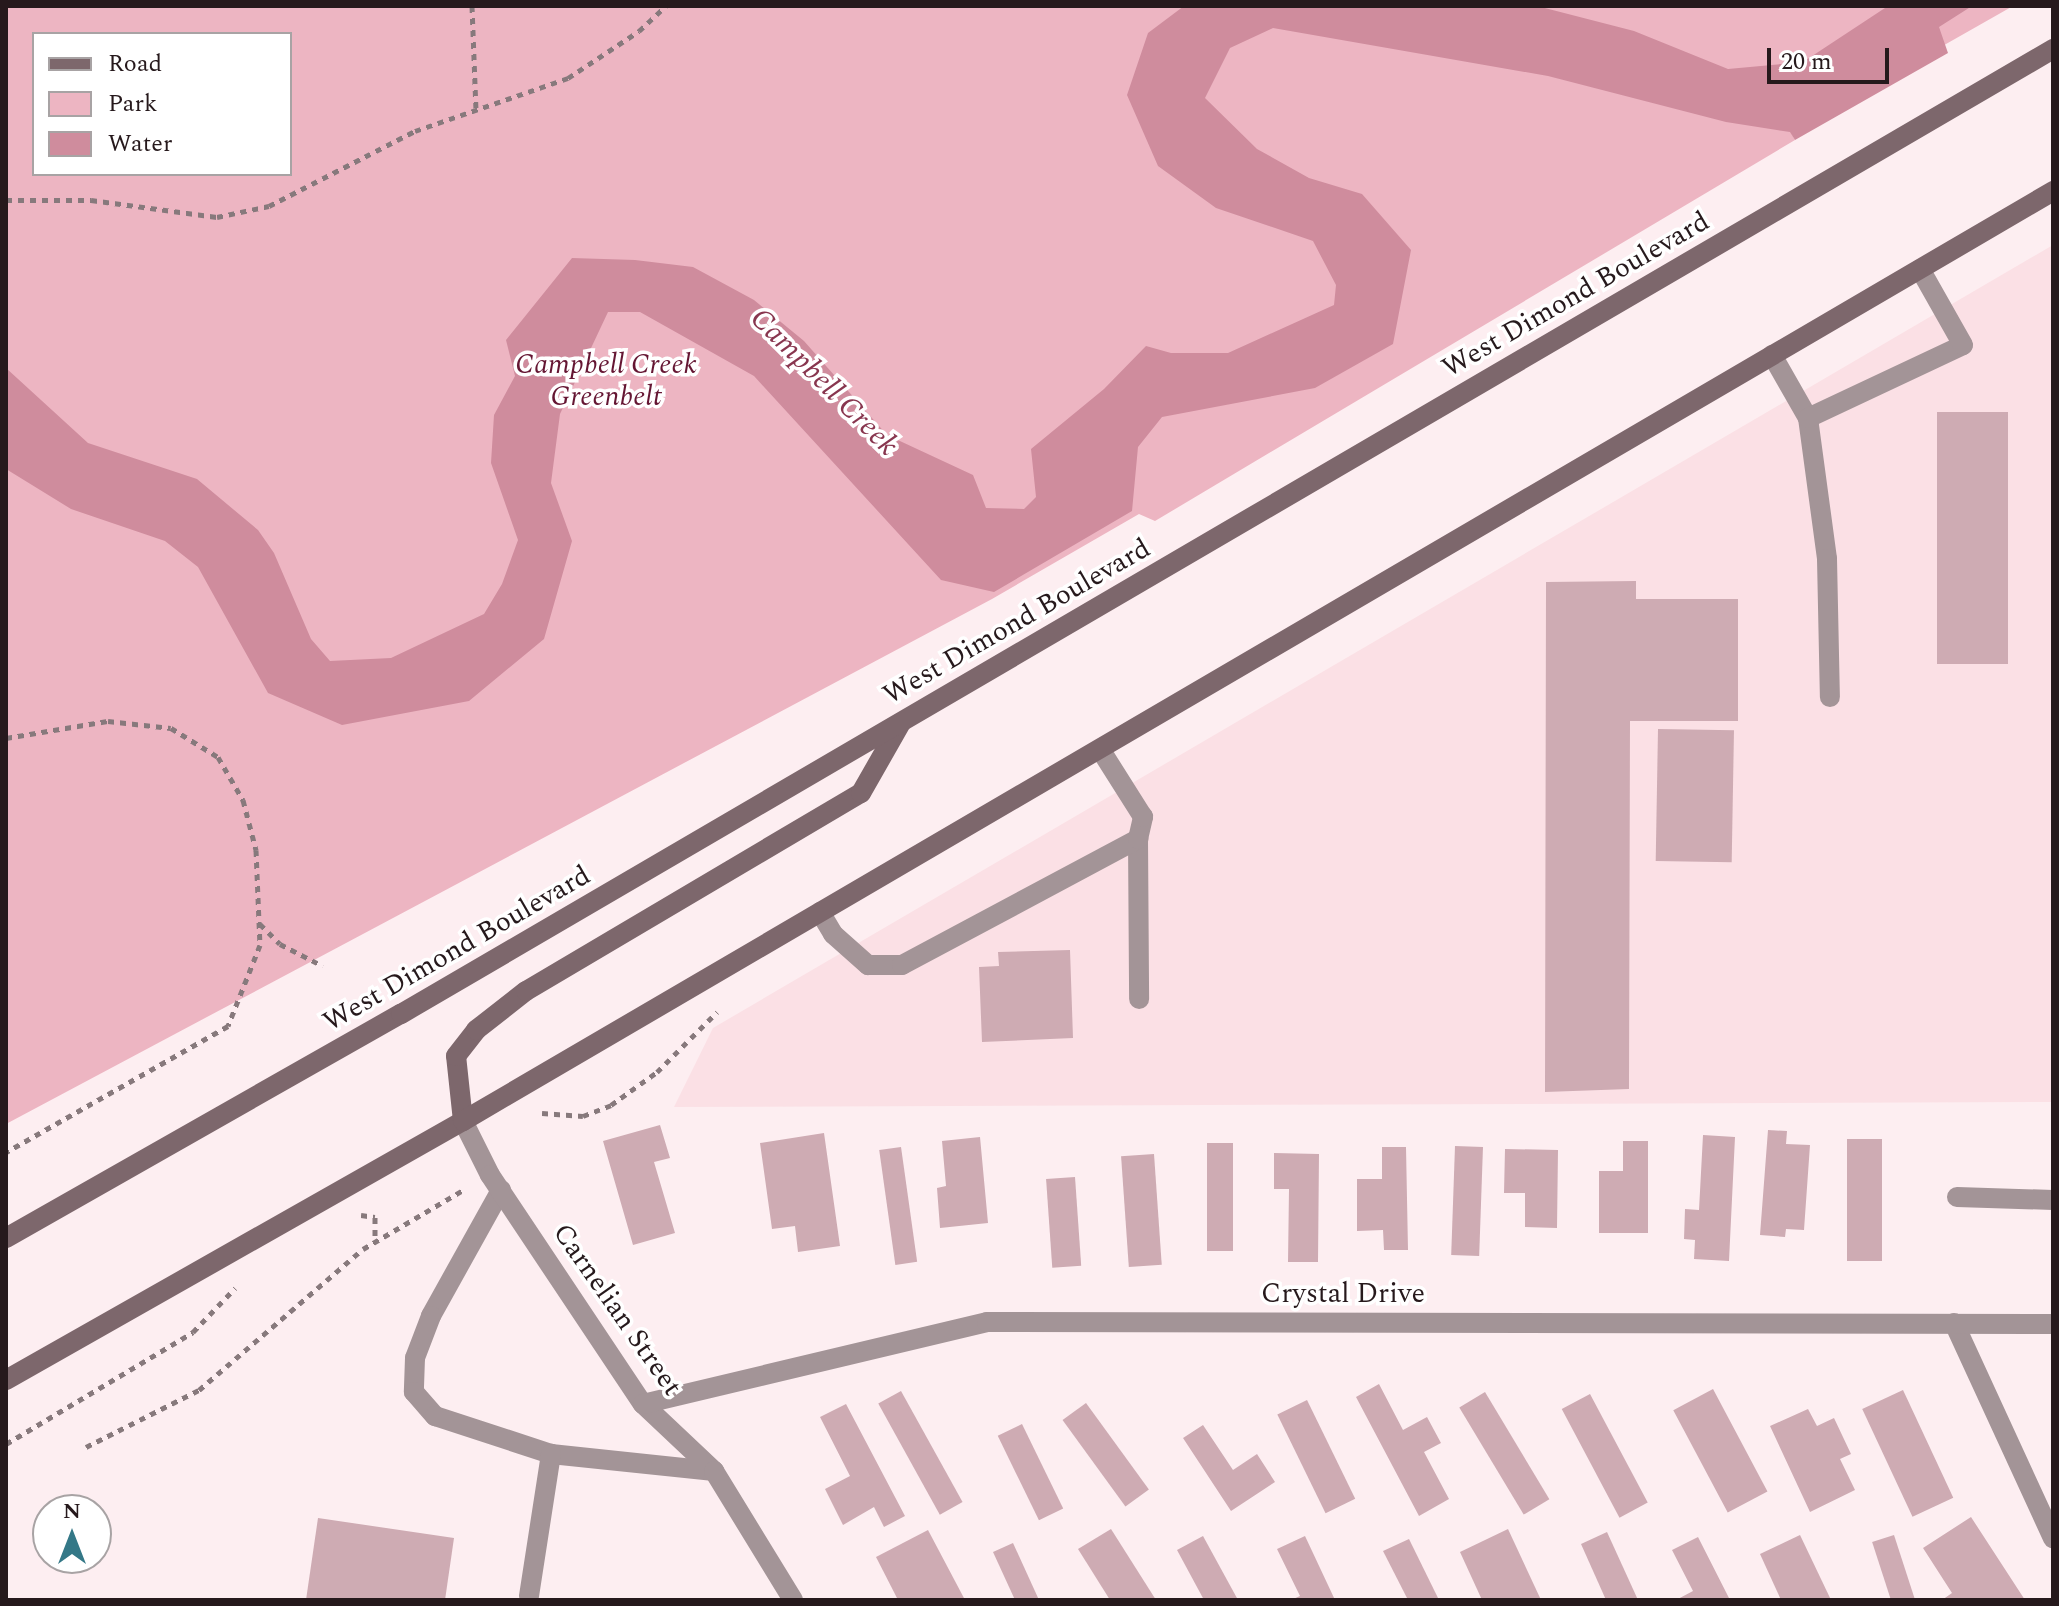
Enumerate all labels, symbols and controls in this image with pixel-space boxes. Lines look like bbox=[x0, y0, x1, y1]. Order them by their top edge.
legend bbox=[32, 32, 292, 176]
scale bar bbox=[1771, 32, 1893, 82]
text: 20 m bbox=[1781, 44, 1832, 80]
text: Road bbox=[108, 46, 162, 82]
text: Park bbox=[108, 86, 158, 122]
text: Water bbox=[108, 126, 172, 162]
street label: West Dimond Boulevard bbox=[1436, 205, 1716, 385]
water label: Campbell Creek bbox=[742, 300, 906, 464]
park label: Campbell Creek Greenbelt bbox=[515, 348, 697, 414]
street label: West Dimond Boulevard bbox=[877, 532, 1157, 712]
street label: West Dimond Boulevard bbox=[317, 859, 597, 1039]
street label: Carnelian Street bbox=[545, 1217, 689, 1403]
street label: Crystal Drive bbox=[1261, 1277, 1425, 1311]
north arrow bbox=[32, 1494, 112, 1574]
text: N bbox=[63, 1495, 81, 1528]

